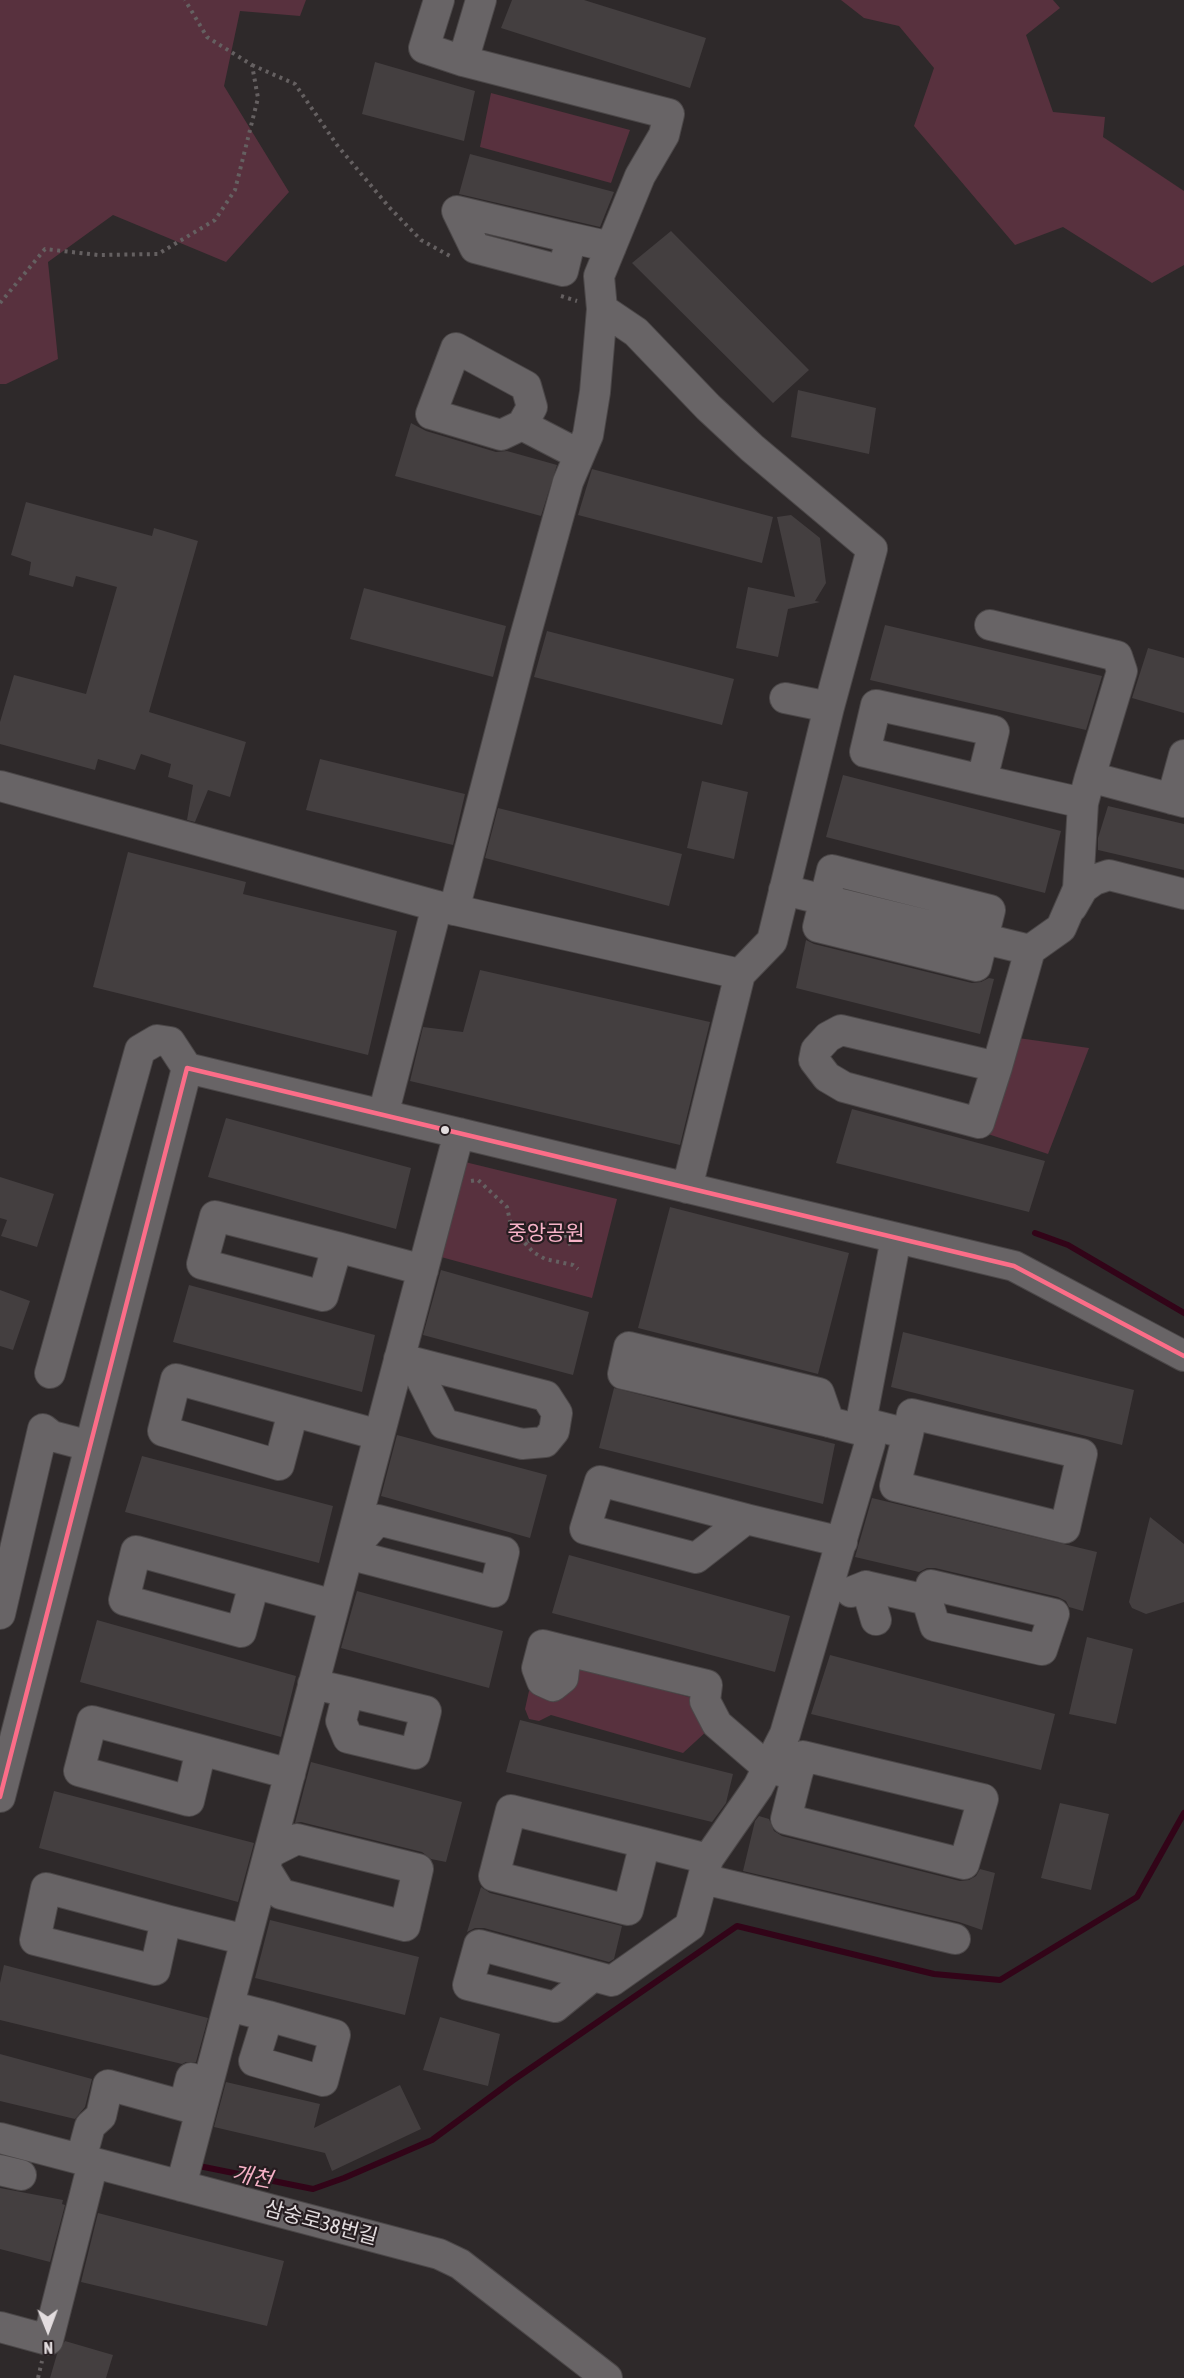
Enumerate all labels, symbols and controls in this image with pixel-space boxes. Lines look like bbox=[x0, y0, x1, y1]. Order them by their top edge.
unlabelled marker bbox=[439, 1124, 451, 1136]
park label: 중앙공원 bbox=[507, 1220, 585, 1246]
water label: 개천 bbox=[230, 2160, 274, 2194]
street label: 삼숭로38번길 bbox=[262, 2196, 380, 2250]
north arrow bbox=[18, 2300, 78, 2360]
text: N bbox=[43, 2339, 53, 2357]

